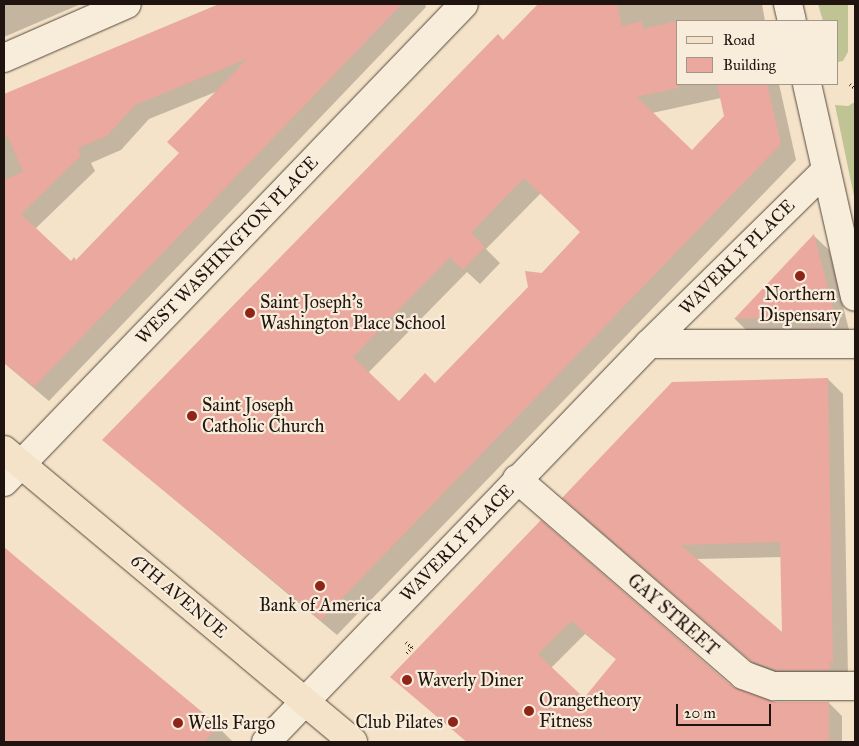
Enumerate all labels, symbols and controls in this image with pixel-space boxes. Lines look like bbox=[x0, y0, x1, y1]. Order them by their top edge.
legend bbox=[676, 20, 839, 85]
text: Road bbox=[723, 31, 755, 49]
text: Building bbox=[723, 56, 776, 74]
street label: WEST WASHINGTON PLACE bbox=[131, 152, 323, 348]
street label: WAVERLY PLACE bbox=[675, 195, 799, 319]
marker: Northern Dispensary bbox=[794, 270, 806, 282]
place label: Northern Dispensary bbox=[759, 284, 841, 326]
place label: Saint Joseph's Washington Place School bbox=[260, 292, 446, 334]
marker: Saint Joseph's Washington Place School bbox=[244, 307, 256, 319]
place label: Saint Joseph Catholic Church bbox=[202, 395, 325, 438]
marker: Saint Joseph Catholic Church bbox=[186, 410, 198, 422]
street label: WAVERLY PLACE bbox=[396, 480, 518, 606]
street label: 6TH AVENUE bbox=[126, 549, 232, 643]
street label: GAY STREET bbox=[623, 570, 723, 660]
marker: Bank of America bbox=[314, 580, 326, 592]
place label: Bank of America bbox=[259, 594, 381, 616]
place label: Waverly Diner bbox=[417, 669, 523, 691]
marker: Waverly Diner bbox=[401, 674, 413, 686]
place label: Orangetheory Fitness bbox=[539, 690, 641, 732]
scale bar bbox=[679, 694, 774, 726]
text: 20 m bbox=[684, 704, 716, 722]
marker: Orangetheory Fitness bbox=[523, 705, 535, 717]
place label: Club Pilates bbox=[356, 711, 443, 733]
place label: Wells Fargo bbox=[188, 712, 275, 734]
marker: Club Pilates bbox=[447, 716, 459, 728]
marker: Wells Fargo bbox=[172, 717, 184, 729]

